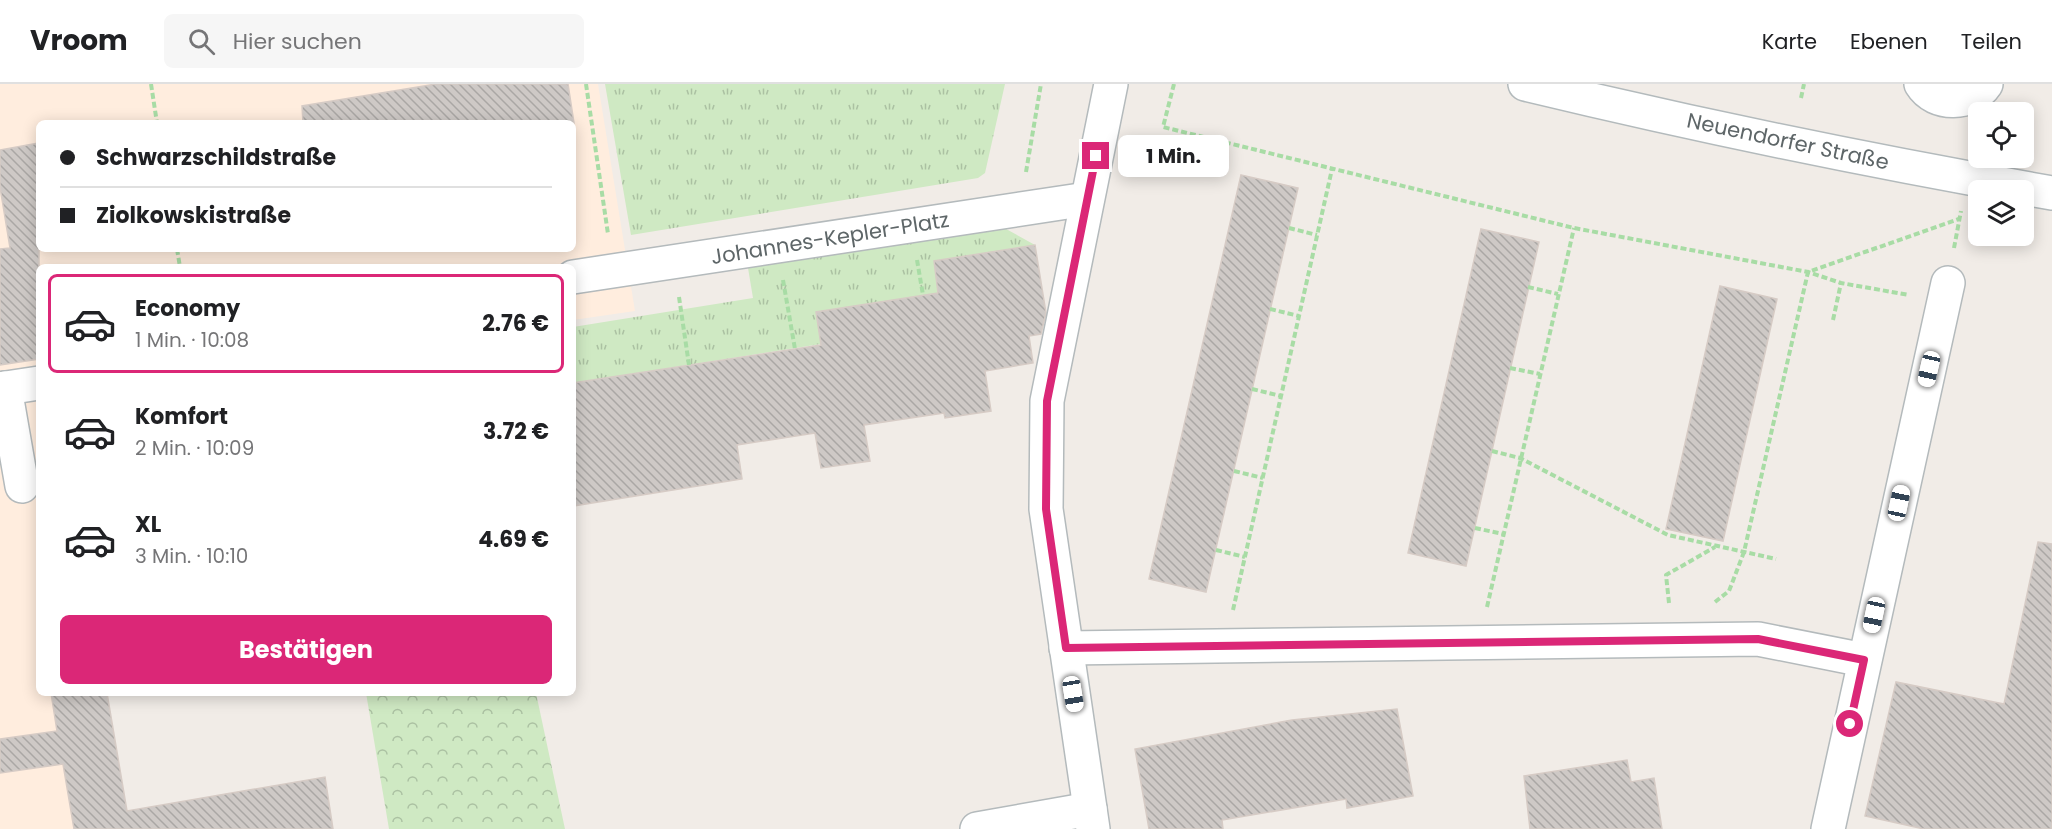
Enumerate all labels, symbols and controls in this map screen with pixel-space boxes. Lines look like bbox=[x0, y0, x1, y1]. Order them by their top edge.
search box bbox=[164, 14, 584, 68]
text: Vroom bbox=[30, 21, 128, 60]
icon: search bbox=[185, 25, 218, 58]
text: Hier suchen bbox=[233, 26, 362, 57]
text: Karte bbox=[1762, 27, 1817, 56]
text: Ebenen bbox=[1850, 27, 1928, 56]
text: Teilen bbox=[1961, 27, 2022, 56]
map controls bbox=[1968, 102, 2034, 246]
button: locate bbox=[1968, 102, 2034, 168]
street label: Neuendorfer Straße bbox=[1684, 105, 1892, 177]
callout: 1 Min. bbox=[1117, 135, 1228, 177]
text: Schwarzschildstraße bbox=[96, 142, 336, 173]
route end bbox=[1082, 142, 1109, 169]
text: 1 Min. bbox=[1146, 142, 1201, 170]
button: layers bbox=[1968, 180, 2034, 246]
text: Ziolkowskistraße bbox=[96, 200, 291, 231]
street label: Johannes-Kepler-Platz bbox=[709, 205, 951, 271]
text: Economy bbox=[135, 293, 240, 324]
icon: car bbox=[63, 297, 117, 351]
text: 2.76 € bbox=[482, 308, 549, 339]
text: 1 Min. · 10:08 bbox=[135, 326, 249, 354]
car bbox=[1916, 349, 1942, 389]
text: Komfort bbox=[135, 401, 228, 432]
icon: car bbox=[63, 405, 117, 459]
text: 3.72 € bbox=[483, 416, 549, 447]
text: 2 Min. · 10:09 bbox=[135, 434, 254, 462]
car bbox=[1886, 484, 1912, 522]
text: XL bbox=[135, 509, 161, 540]
icon: car bbox=[63, 513, 117, 567]
text: 4.69 € bbox=[478, 524, 549, 555]
text: 3 Min. · 10:10 bbox=[135, 542, 248, 570]
car bbox=[1861, 596, 1887, 634]
button: Bestätigen bbox=[60, 615, 552, 684]
car bbox=[1061, 675, 1085, 713]
route start bbox=[1836, 710, 1863, 737]

